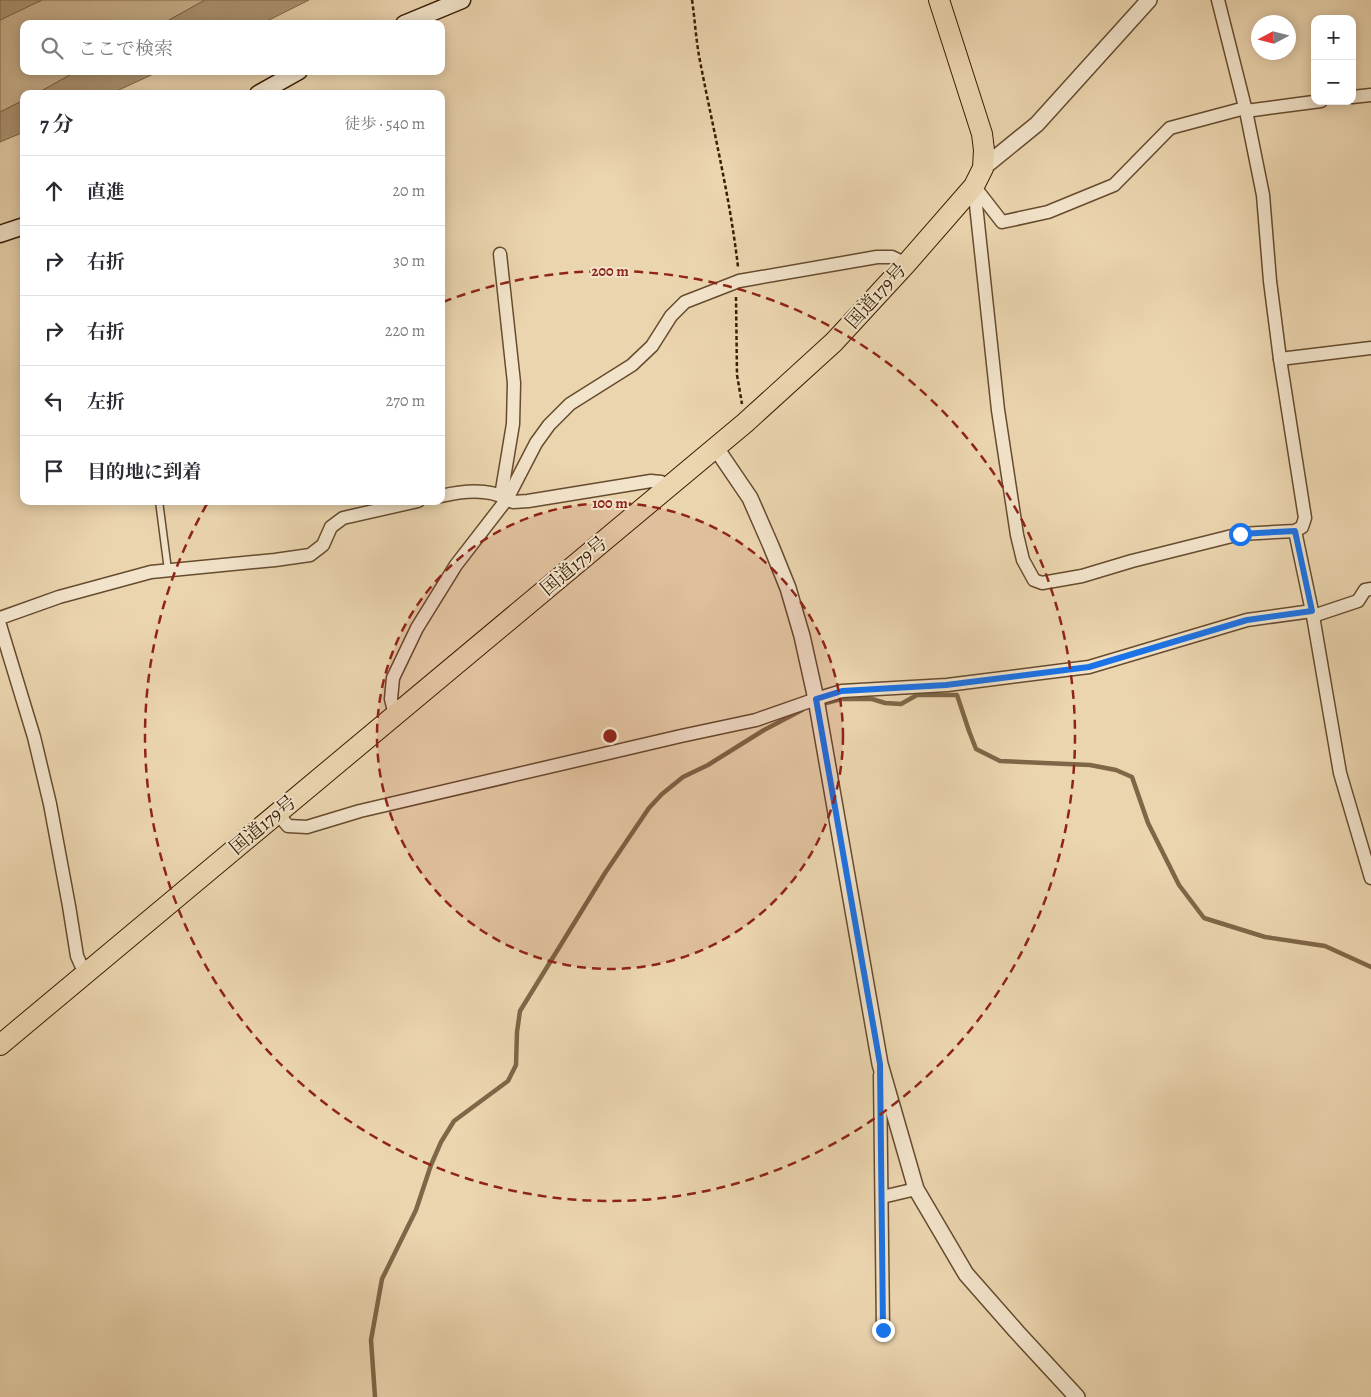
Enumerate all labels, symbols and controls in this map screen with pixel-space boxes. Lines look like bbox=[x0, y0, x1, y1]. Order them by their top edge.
north arrow bbox=[1251, 15, 1296, 60]
map controls bbox=[1311, 15, 1356, 105]
button: + bbox=[1311, 15, 1356, 60]
search box bbox=[20, 20, 445, 75]
icon: search bbox=[38, 34, 66, 62]
text: ここで検索 bbox=[78, 36, 173, 62]
button: − bbox=[1311, 60, 1356, 105]
text: 7 分 bbox=[40, 110, 74, 138]
text: 徒歩 · 540 m bbox=[344, 113, 425, 135]
icon: ahead bbox=[40, 177, 68, 205]
text: 直進 bbox=[87, 179, 125, 205]
text: 20 m bbox=[392, 180, 425, 202]
icon: right bbox=[40, 247, 68, 275]
text: 右折 bbox=[87, 249, 125, 275]
text: 30 m bbox=[393, 250, 425, 272]
street label: 国道179号 bbox=[840, 258, 912, 334]
text: 200 m bbox=[591, 261, 629, 281]
icon: right bbox=[40, 317, 68, 345]
text: 右折 bbox=[87, 319, 125, 345]
text: 220 m bbox=[385, 320, 425, 342]
icon: left bbox=[40, 387, 68, 415]
text: 左折 bbox=[87, 389, 125, 415]
text: 270 m bbox=[386, 390, 425, 412]
icon: arrive bbox=[40, 457, 68, 485]
text: 目的地に到着 bbox=[87, 459, 201, 485]
text: 100 m bbox=[592, 493, 628, 513]
route start bbox=[1229, 523, 1252, 546]
street label: 国道179号 bbox=[535, 530, 613, 602]
centre of rings bbox=[601, 727, 619, 745]
street label: 国道179号 bbox=[224, 789, 302, 861]
route end bbox=[872, 1319, 895, 1342]

